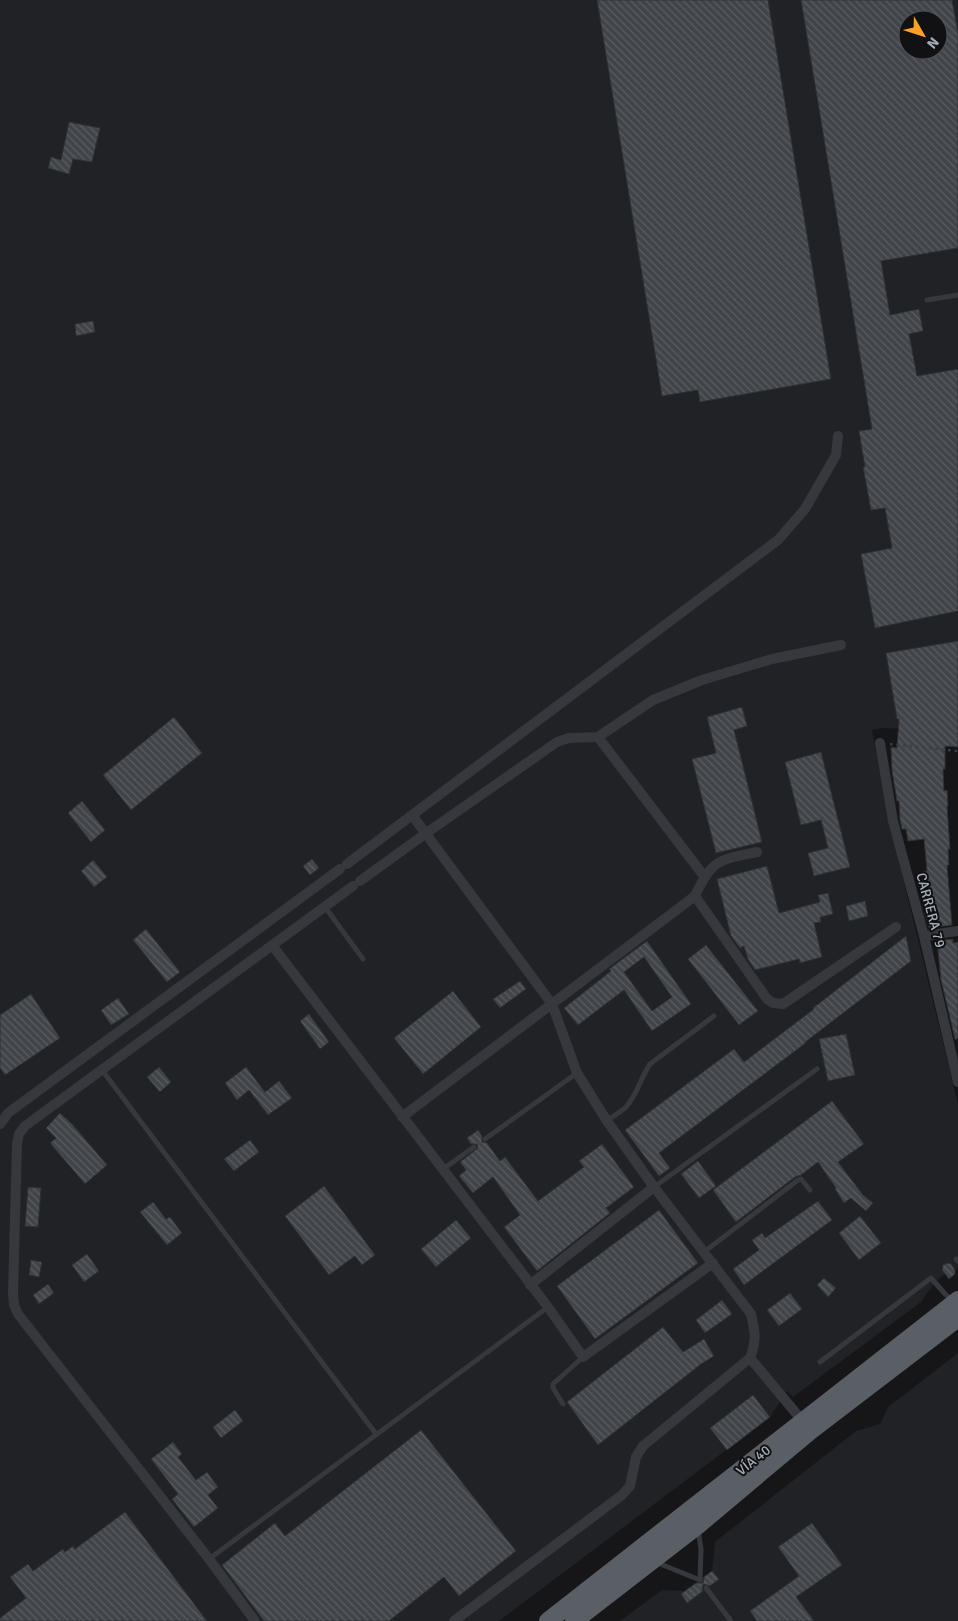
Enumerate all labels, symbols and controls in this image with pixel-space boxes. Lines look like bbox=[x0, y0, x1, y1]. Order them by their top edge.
north arrow bbox=[898, 10, 948, 60]
text: N bbox=[923, 34, 942, 52]
street label: CARRERA 79 bbox=[912, 871, 949, 949]
street label: VÍA 40 bbox=[733, 1442, 774, 1479]

